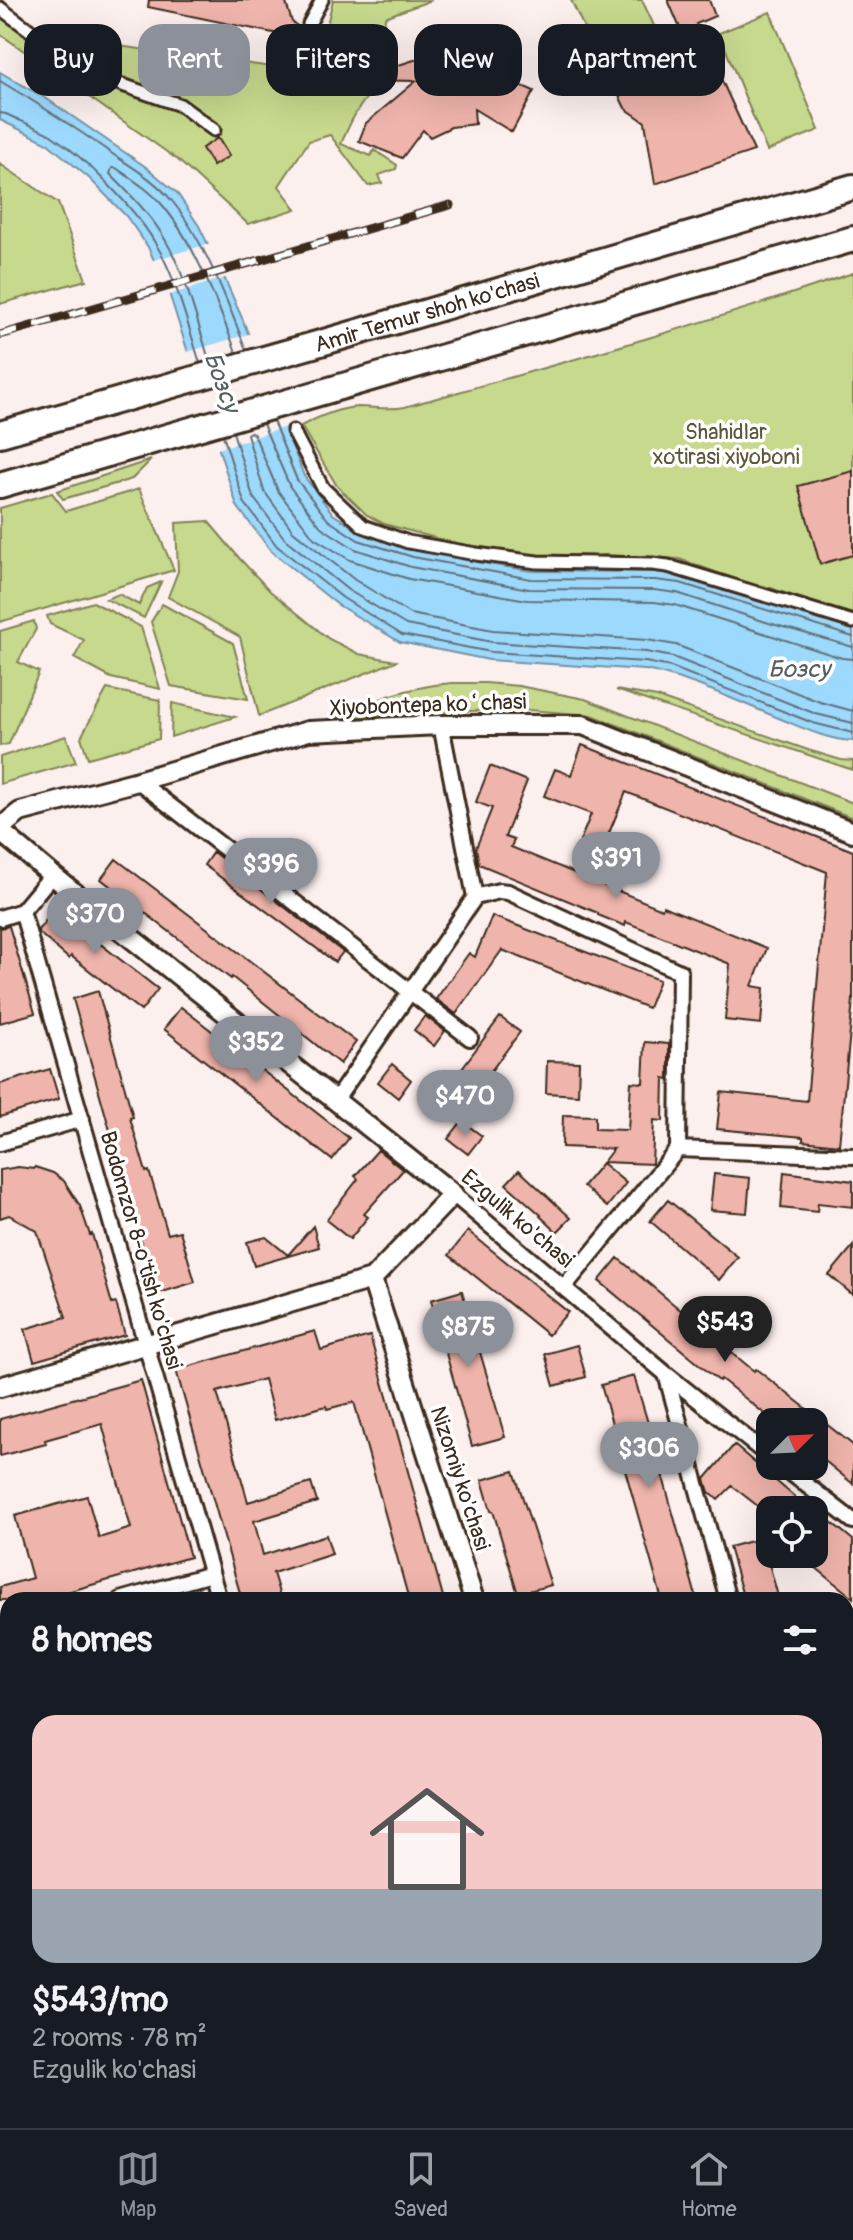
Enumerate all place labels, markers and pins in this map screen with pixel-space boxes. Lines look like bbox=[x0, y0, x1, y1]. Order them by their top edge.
pin: $391 bbox=[569, 832, 663, 900]
pin: $396 bbox=[224, 838, 318, 906]
pin: $370 bbox=[48, 888, 142, 956]
pin: $352 bbox=[209, 1016, 303, 1084]
pin: $470 bbox=[418, 1070, 512, 1138]
pin: $543 bbox=[678, 1296, 772, 1364]
pin: $875 bbox=[421, 1301, 515, 1369]
pin: $306 bbox=[602, 1422, 696, 1490]

